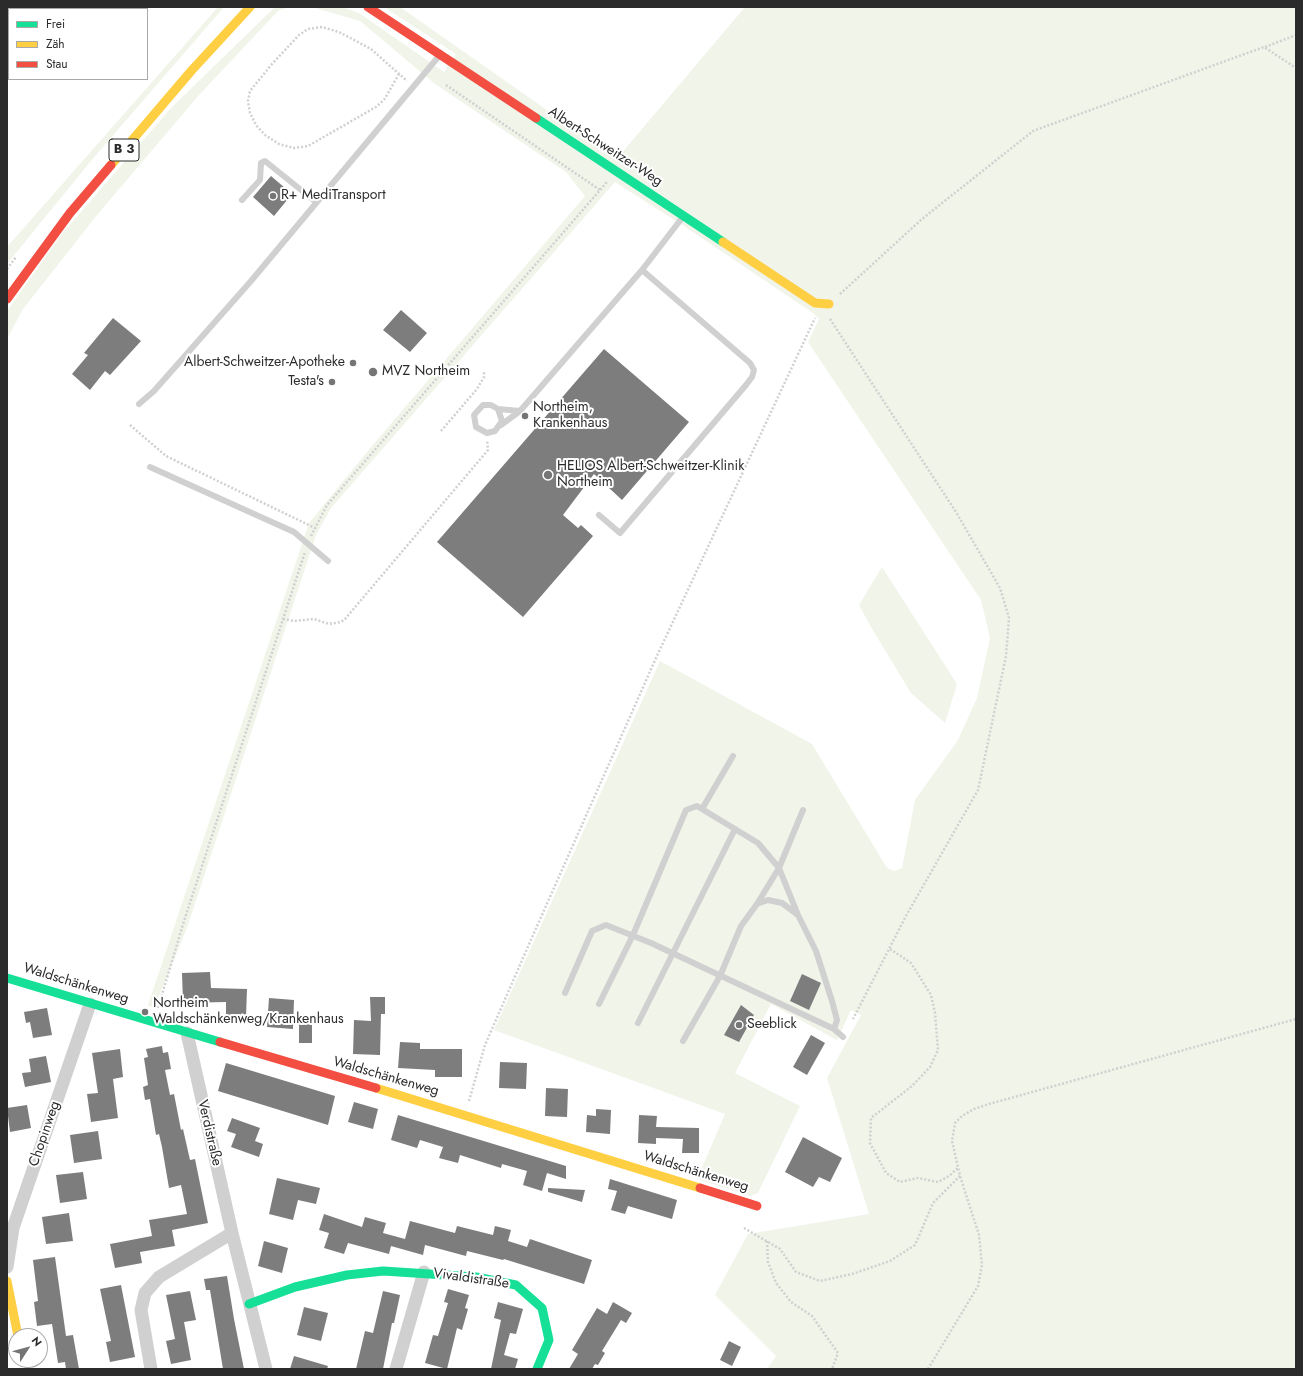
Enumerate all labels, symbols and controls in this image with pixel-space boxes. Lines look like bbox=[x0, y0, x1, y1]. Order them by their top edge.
legend bbox=[8, 8, 148, 80]
text: Frei bbox=[46, 15, 65, 33]
text: Zäh bbox=[46, 35, 65, 53]
text: Stau bbox=[46, 55, 68, 73]
street label: Albert-Schweitzer-Weg bbox=[545, 104, 665, 190]
road number: B 3 bbox=[109, 139, 139, 161]
place label: R+ MediTransport bbox=[281, 188, 386, 204]
marker: R+ MediTransport bbox=[268, 191, 278, 201]
place label: Albert-Schweitzer-Apotheke bbox=[184, 355, 345, 371]
marker: Albert-Schweitzer-Apotheke bbox=[348, 358, 358, 368]
place label: MVZ Northeim bbox=[382, 364, 470, 380]
marker: MVZ Northeim bbox=[367, 366, 379, 378]
place label: Testa's bbox=[288, 374, 324, 390]
marker: Testa's bbox=[327, 377, 337, 387]
place label: Northeim, Krankenhaus bbox=[533, 400, 607, 432]
marker: Northeim, Krankenhaus bbox=[520, 411, 530, 421]
place label: HELIOS Albert-Schweitzer-Klinik Northeim bbox=[557, 459, 744, 492]
marker: HELIOS Albert-Schweitzer-Klinik Northeim bbox=[542, 469, 554, 481]
street label: Waldschänkenweg bbox=[21, 960, 131, 1008]
place label: Northeim Waldschänkenweg/Krankenhaus bbox=[153, 996, 344, 1028]
marker: Northeim Waldschänkenweg/Krankenhaus bbox=[140, 1007, 150, 1017]
place label: Seeblick bbox=[747, 1017, 797, 1033]
marker: Seeblick bbox=[734, 1020, 744, 1030]
street label: Waldschänkenweg bbox=[331, 1054, 441, 1100]
street label: Verdistraße bbox=[193, 1098, 225, 1168]
street label: Chopinweg bbox=[26, 1099, 64, 1169]
street label: Waldschänkenweg bbox=[641, 1148, 751, 1196]
street label: Vivaldistraße bbox=[432, 1265, 510, 1293]
north arrow bbox=[8, 1328, 48, 1368]
text: N bbox=[28, 1333, 46, 1350]

